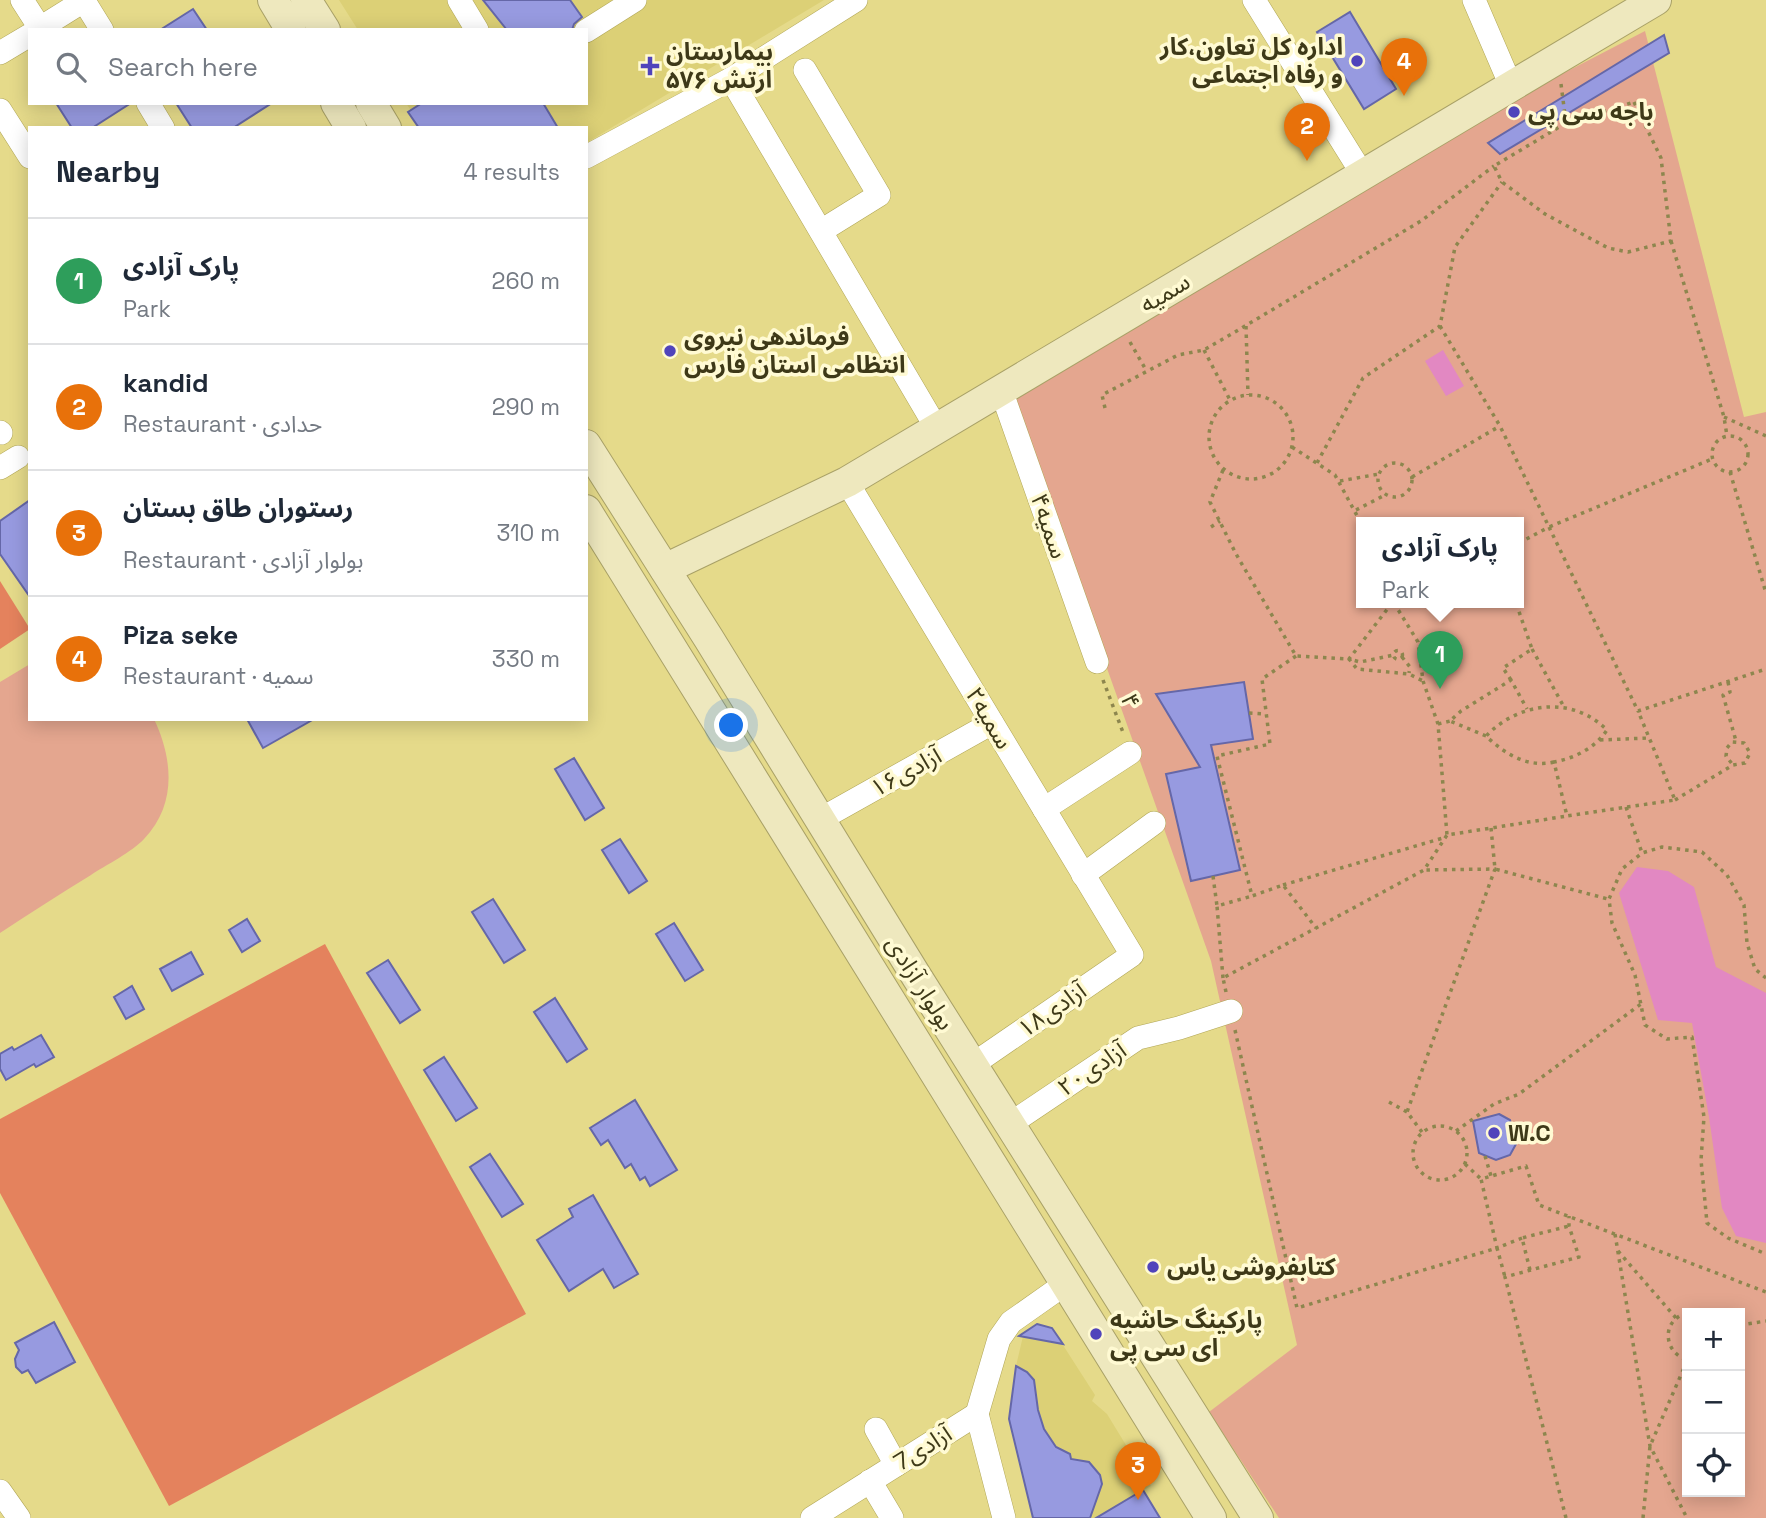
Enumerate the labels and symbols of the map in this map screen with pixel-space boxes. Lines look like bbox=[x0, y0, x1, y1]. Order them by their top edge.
place label: اداره کل تعاون،کار و رفاه اجتماعی bbox=[1159, 31, 1343, 90]
place label: بیمارستان ۵۷۶ ارتش bbox=[666, 36, 773, 95]
pin: 4 bbox=[1381, 38, 1427, 96]
marker: اداره کل تعاون،کار و رفاه اجتماعی bbox=[1349, 53, 1365, 69]
marker: بیمارستان ۵۷۶ ارتش bbox=[640, 56, 660, 76]
place label: باجه سی پی bbox=[1528, 96, 1654, 128]
pin: 2 bbox=[1284, 103, 1330, 161]
marker: باجه سی پی bbox=[1506, 104, 1522, 120]
street label: سمیه bbox=[1134, 266, 1196, 320]
place label: فرماندهی نیروی انتظامی استان فارس bbox=[684, 321, 906, 380]
marker: فرماندهی نیروی انتظامی استان فارس bbox=[662, 343, 678, 359]
street label: سمیه۴ bbox=[1024, 489, 1075, 563]
pin: 1 bbox=[1417, 631, 1463, 689]
street label: ۲سمیه bbox=[959, 681, 1020, 754]
street label: ۴ bbox=[1114, 689, 1147, 713]
your location bbox=[714, 708, 748, 742]
street label: آزادی۱۶ bbox=[865, 739, 948, 804]
street label: بولوار آزادی bbox=[879, 930, 961, 1036]
street label: آزادی۱۸ bbox=[1011, 974, 1093, 1044]
street label: آزادی۲۰ bbox=[1051, 1034, 1133, 1103]
place label: W.C bbox=[1508, 1117, 1551, 1148]
marker: W.C bbox=[1486, 1125, 1502, 1141]
place label: کتابفروشی یاس bbox=[1167, 1251, 1337, 1282]
marker: کتابفروشی یاس bbox=[1145, 1259, 1161, 1275]
place label: پارکینگ حاشیه ای سی پی bbox=[1110, 1304, 1263, 1364]
marker: پارکینگ حاشیه ای سی پی bbox=[1088, 1326, 1104, 1342]
street label: 7آزادی bbox=[888, 1417, 958, 1477]
pin: 3 bbox=[1115, 1442, 1161, 1500]

